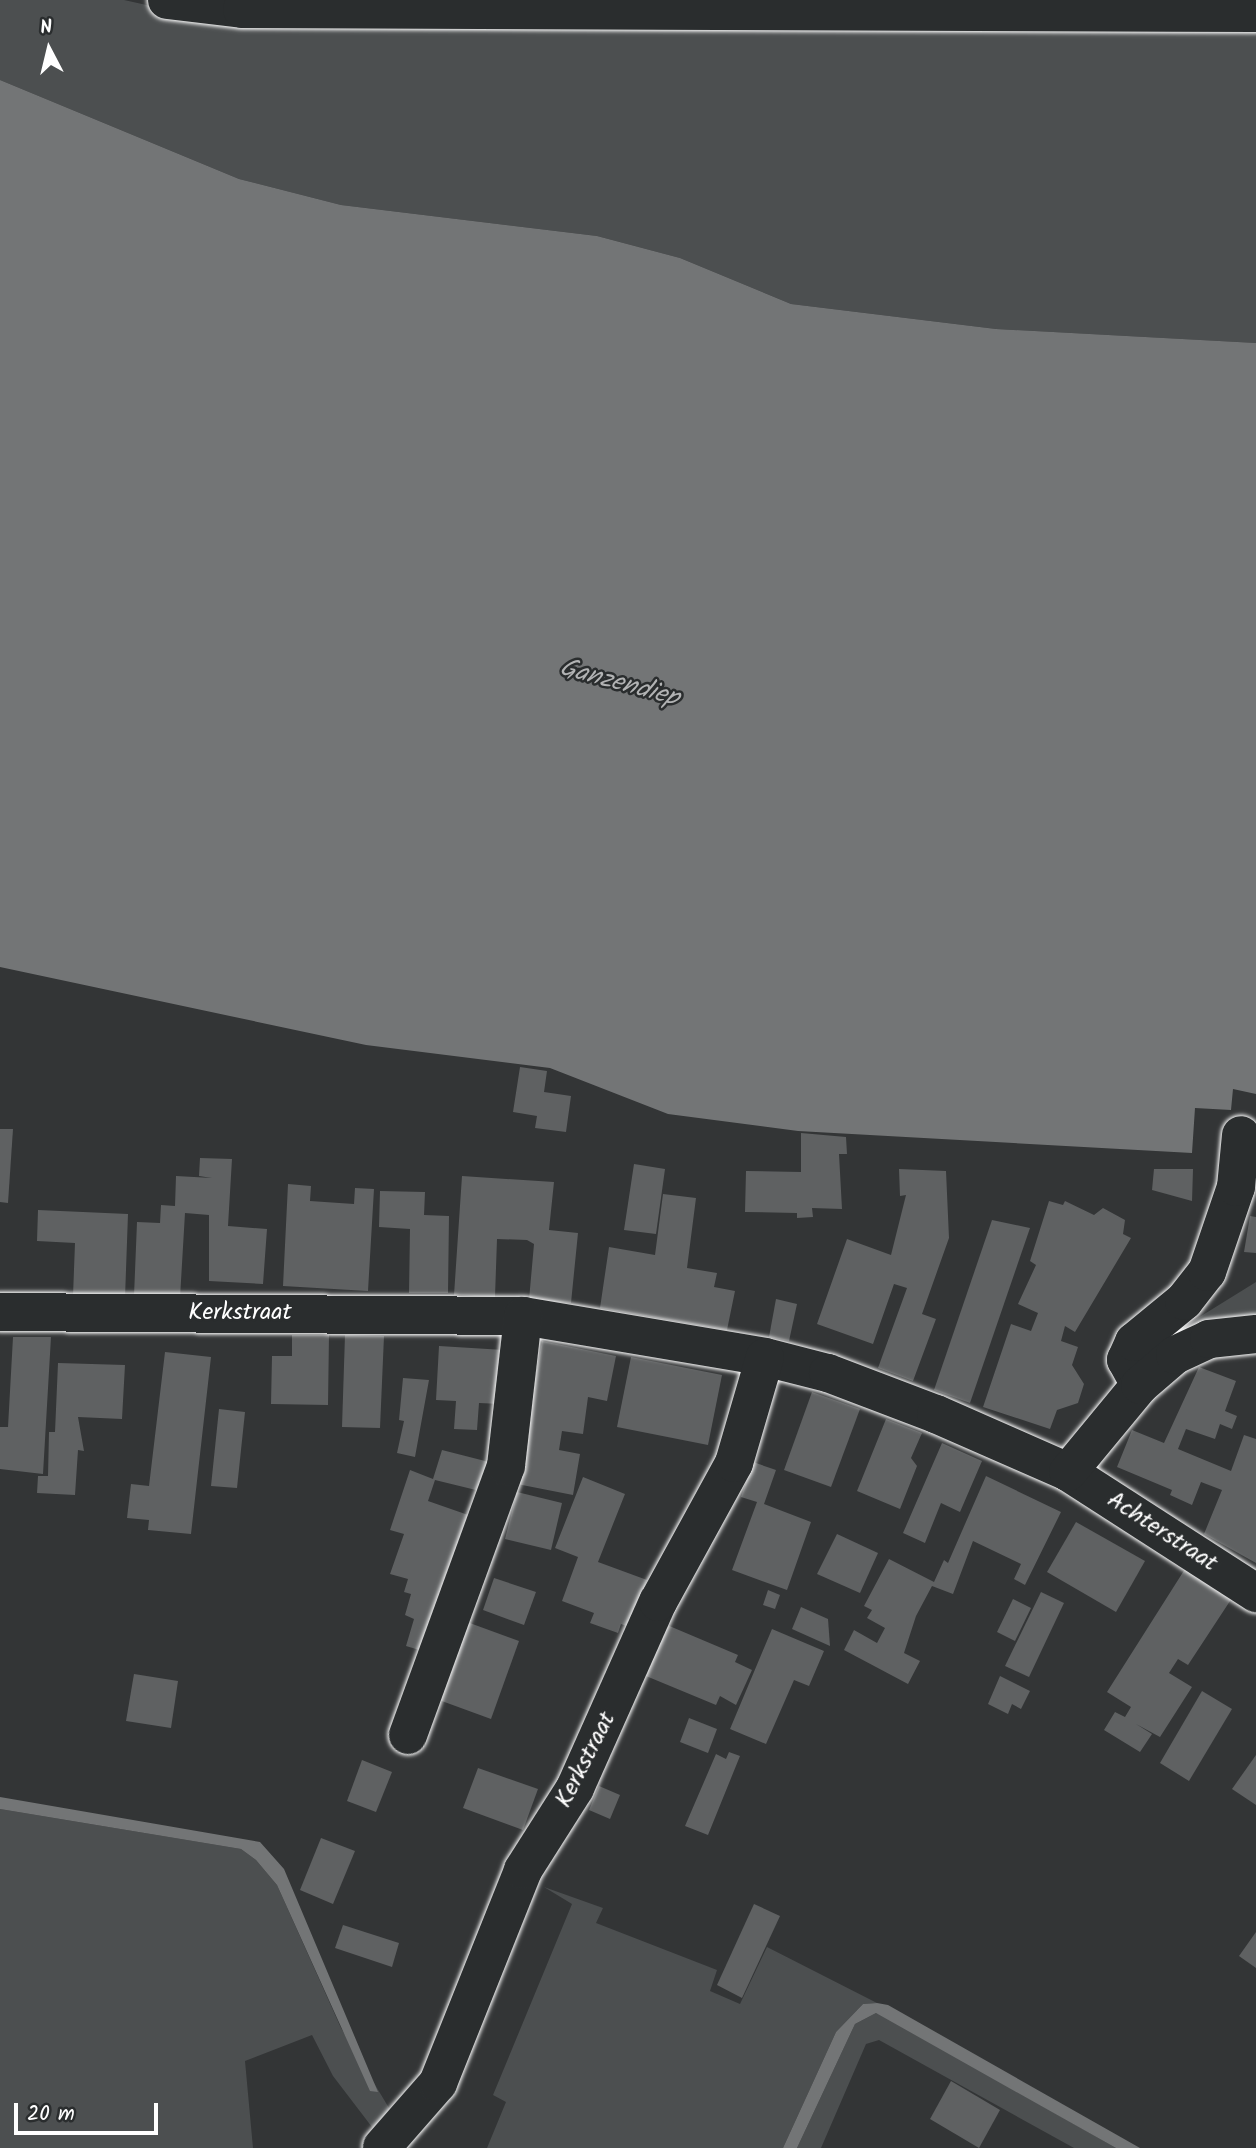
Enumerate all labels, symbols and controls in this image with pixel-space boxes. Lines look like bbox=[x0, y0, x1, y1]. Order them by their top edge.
text: N bbox=[39, 13, 54, 44]
north arrow bbox=[14, 14, 84, 84]
water label: Ganzendiep bbox=[556, 653, 682, 715]
street label: Kerkstraat bbox=[188, 1299, 292, 1327]
street label: Achterstraat bbox=[1102, 1486, 1222, 1578]
street label: Kerkstraat bbox=[550, 1707, 622, 1813]
scale bar bbox=[18, 2088, 161, 2132]
text: 20 m bbox=[27, 2098, 75, 2131]

